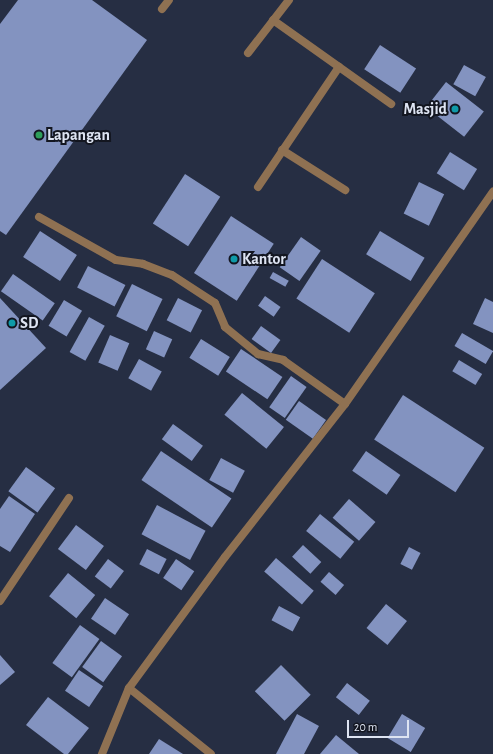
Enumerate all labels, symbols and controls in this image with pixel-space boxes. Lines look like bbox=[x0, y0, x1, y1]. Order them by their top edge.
place label: Masjid bbox=[403, 99, 447, 119]
marker: Masjid bbox=[450, 104, 460, 114]
place label: Lapangan bbox=[47, 125, 110, 145]
marker: Lapangan bbox=[34, 130, 44, 140]
place label: Kantor bbox=[242, 249, 286, 269]
marker: Kantor bbox=[229, 254, 239, 264]
place label: SD bbox=[20, 313, 38, 333]
marker: SD bbox=[7, 318, 17, 328]
scale bar bbox=[349, 712, 411, 738]
text: 20 m bbox=[354, 721, 377, 733]

